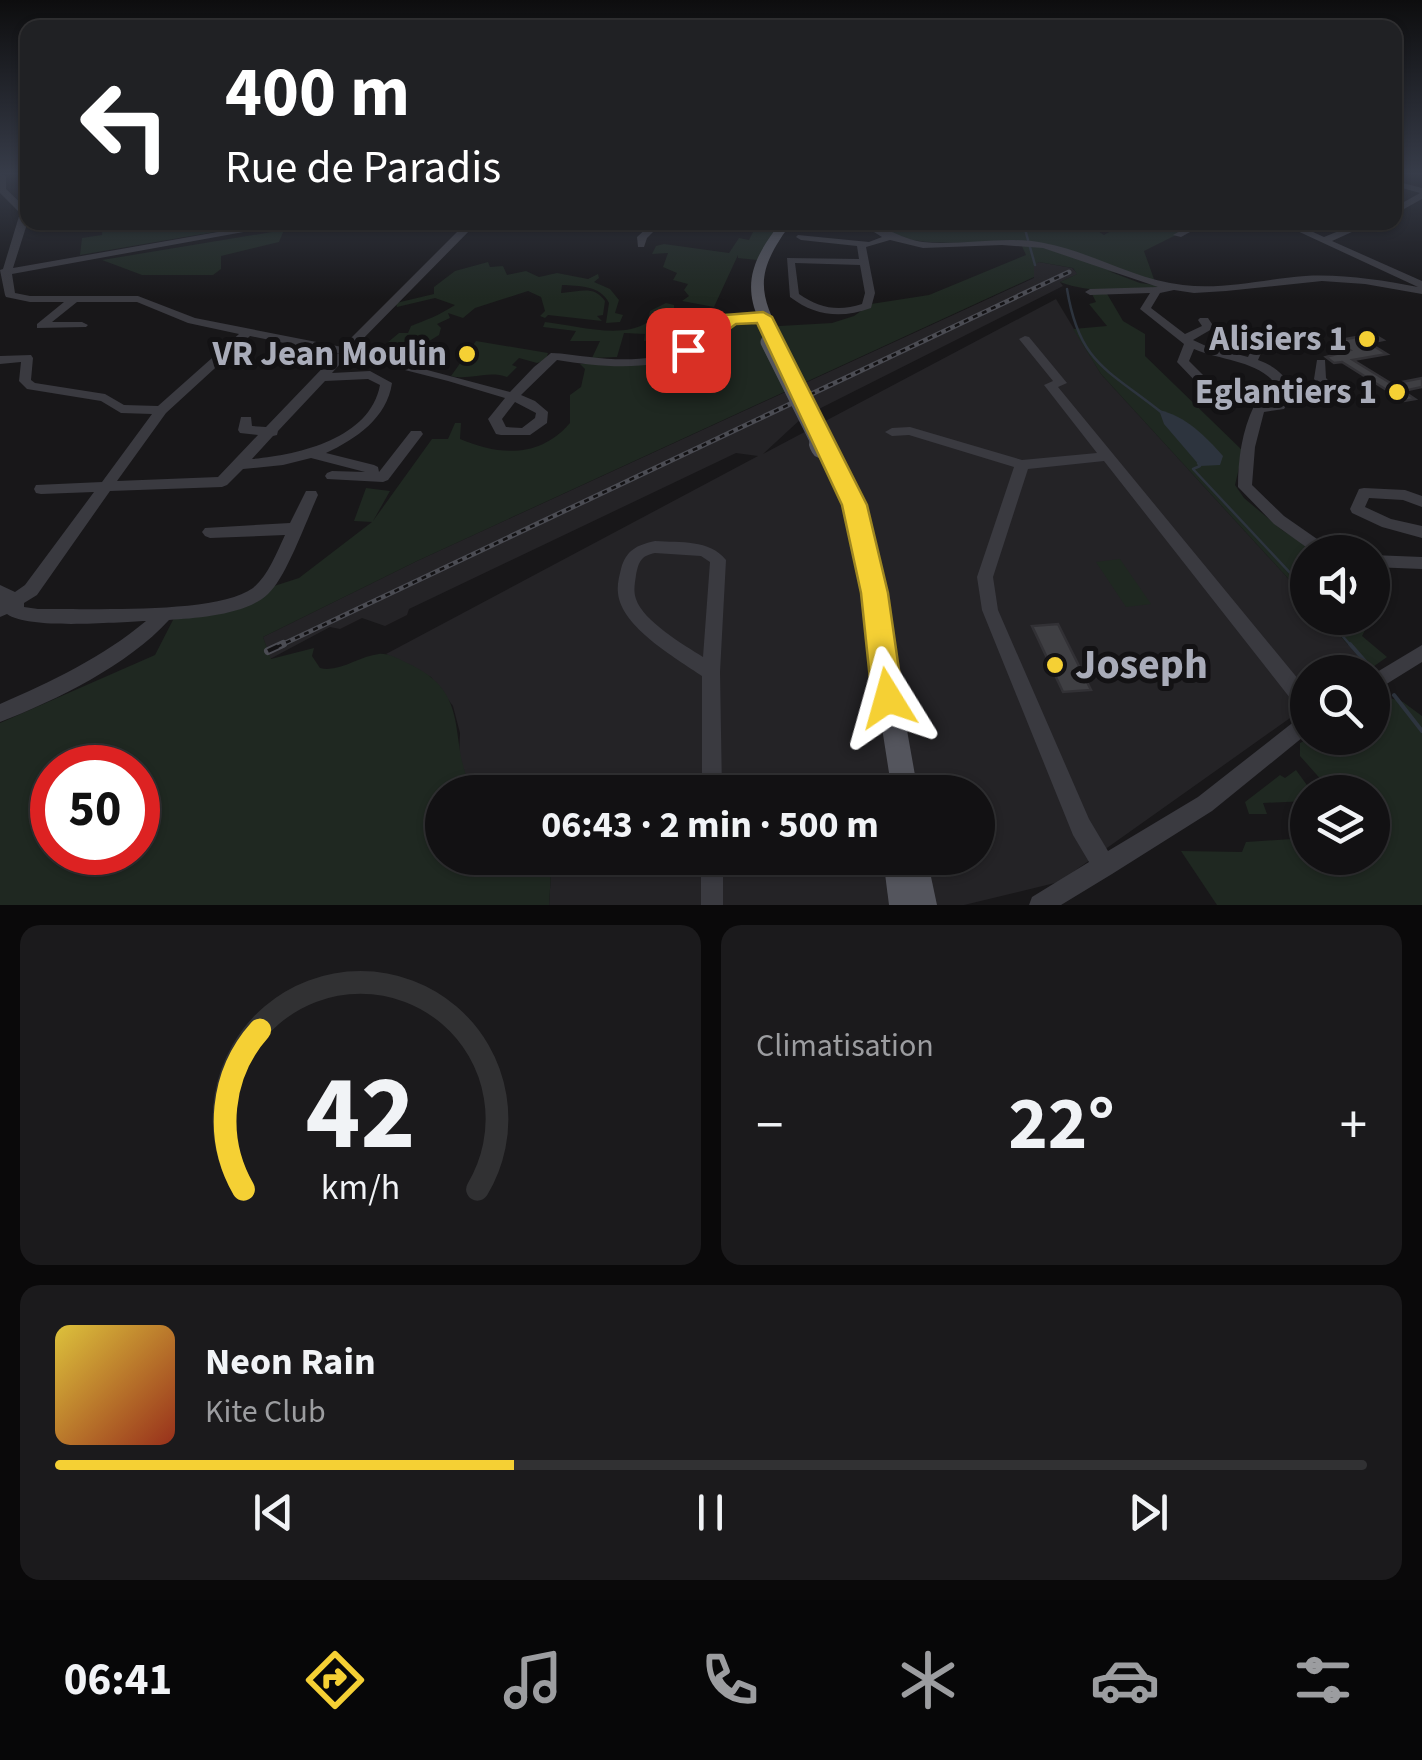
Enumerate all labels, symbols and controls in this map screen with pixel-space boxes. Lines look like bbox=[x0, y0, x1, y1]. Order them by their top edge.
text: 400 m bbox=[225, 43, 410, 143]
icon: left bbox=[60, 60, 190, 190]
text: Rue de Paradis bbox=[225, 136, 501, 200]
pin bbox=[646, 308, 731, 393]
place label: Alisiers 1 bbox=[1208, 314, 1347, 364]
icon: arrive bbox=[661, 323, 716, 378]
marker: Alisiers 1 bbox=[1356, 328, 1378, 350]
place label: VR Jean Moulin bbox=[211, 329, 447, 379]
marker: VR Jean Moulin bbox=[456, 343, 478, 365]
place label: Eglantiers 1 bbox=[1195, 367, 1377, 417]
marker: Eglantiers 1 bbox=[1386, 381, 1408, 403]
map controls bbox=[1290, 535, 1390, 875]
button: sound bbox=[1290, 535, 1390, 635]
place label: Joseph bbox=[1075, 635, 1208, 695]
position arrow bbox=[836, 646, 940, 750]
marker: Joseph bbox=[1044, 654, 1066, 676]
button: search bbox=[1290, 655, 1390, 755]
speed limit sign: 50 bbox=[30, 745, 160, 875]
button: layers bbox=[1290, 775, 1390, 875]
text: 06:43 · 2 min · 500 m bbox=[541, 798, 879, 852]
text: Climatisation bbox=[756, 1023, 934, 1069]
text: 42 bbox=[306, 1041, 415, 1189]
text: 22° bbox=[1008, 1071, 1115, 1178]
text: − bbox=[756, 1087, 783, 1165]
text: + bbox=[1340, 1087, 1367, 1165]
text: km/h bbox=[321, 1162, 400, 1213]
text: Neon Rain bbox=[205, 1335, 376, 1389]
text: Kite Club bbox=[205, 1389, 326, 1435]
icon: previous bbox=[246, 1485, 301, 1540]
icon: pause bbox=[683, 1485, 738, 1540]
icon: next bbox=[1121, 1485, 1176, 1540]
icon: directions bbox=[300, 1645, 370, 1715]
icon: music bbox=[498, 1645, 568, 1715]
icon: phone bbox=[695, 1645, 765, 1715]
icon: climate bbox=[893, 1645, 963, 1715]
icon: car bbox=[1090, 1645, 1160, 1715]
icon: filters bbox=[1288, 1645, 1358, 1715]
text: 06:41 bbox=[64, 1648, 172, 1712]

